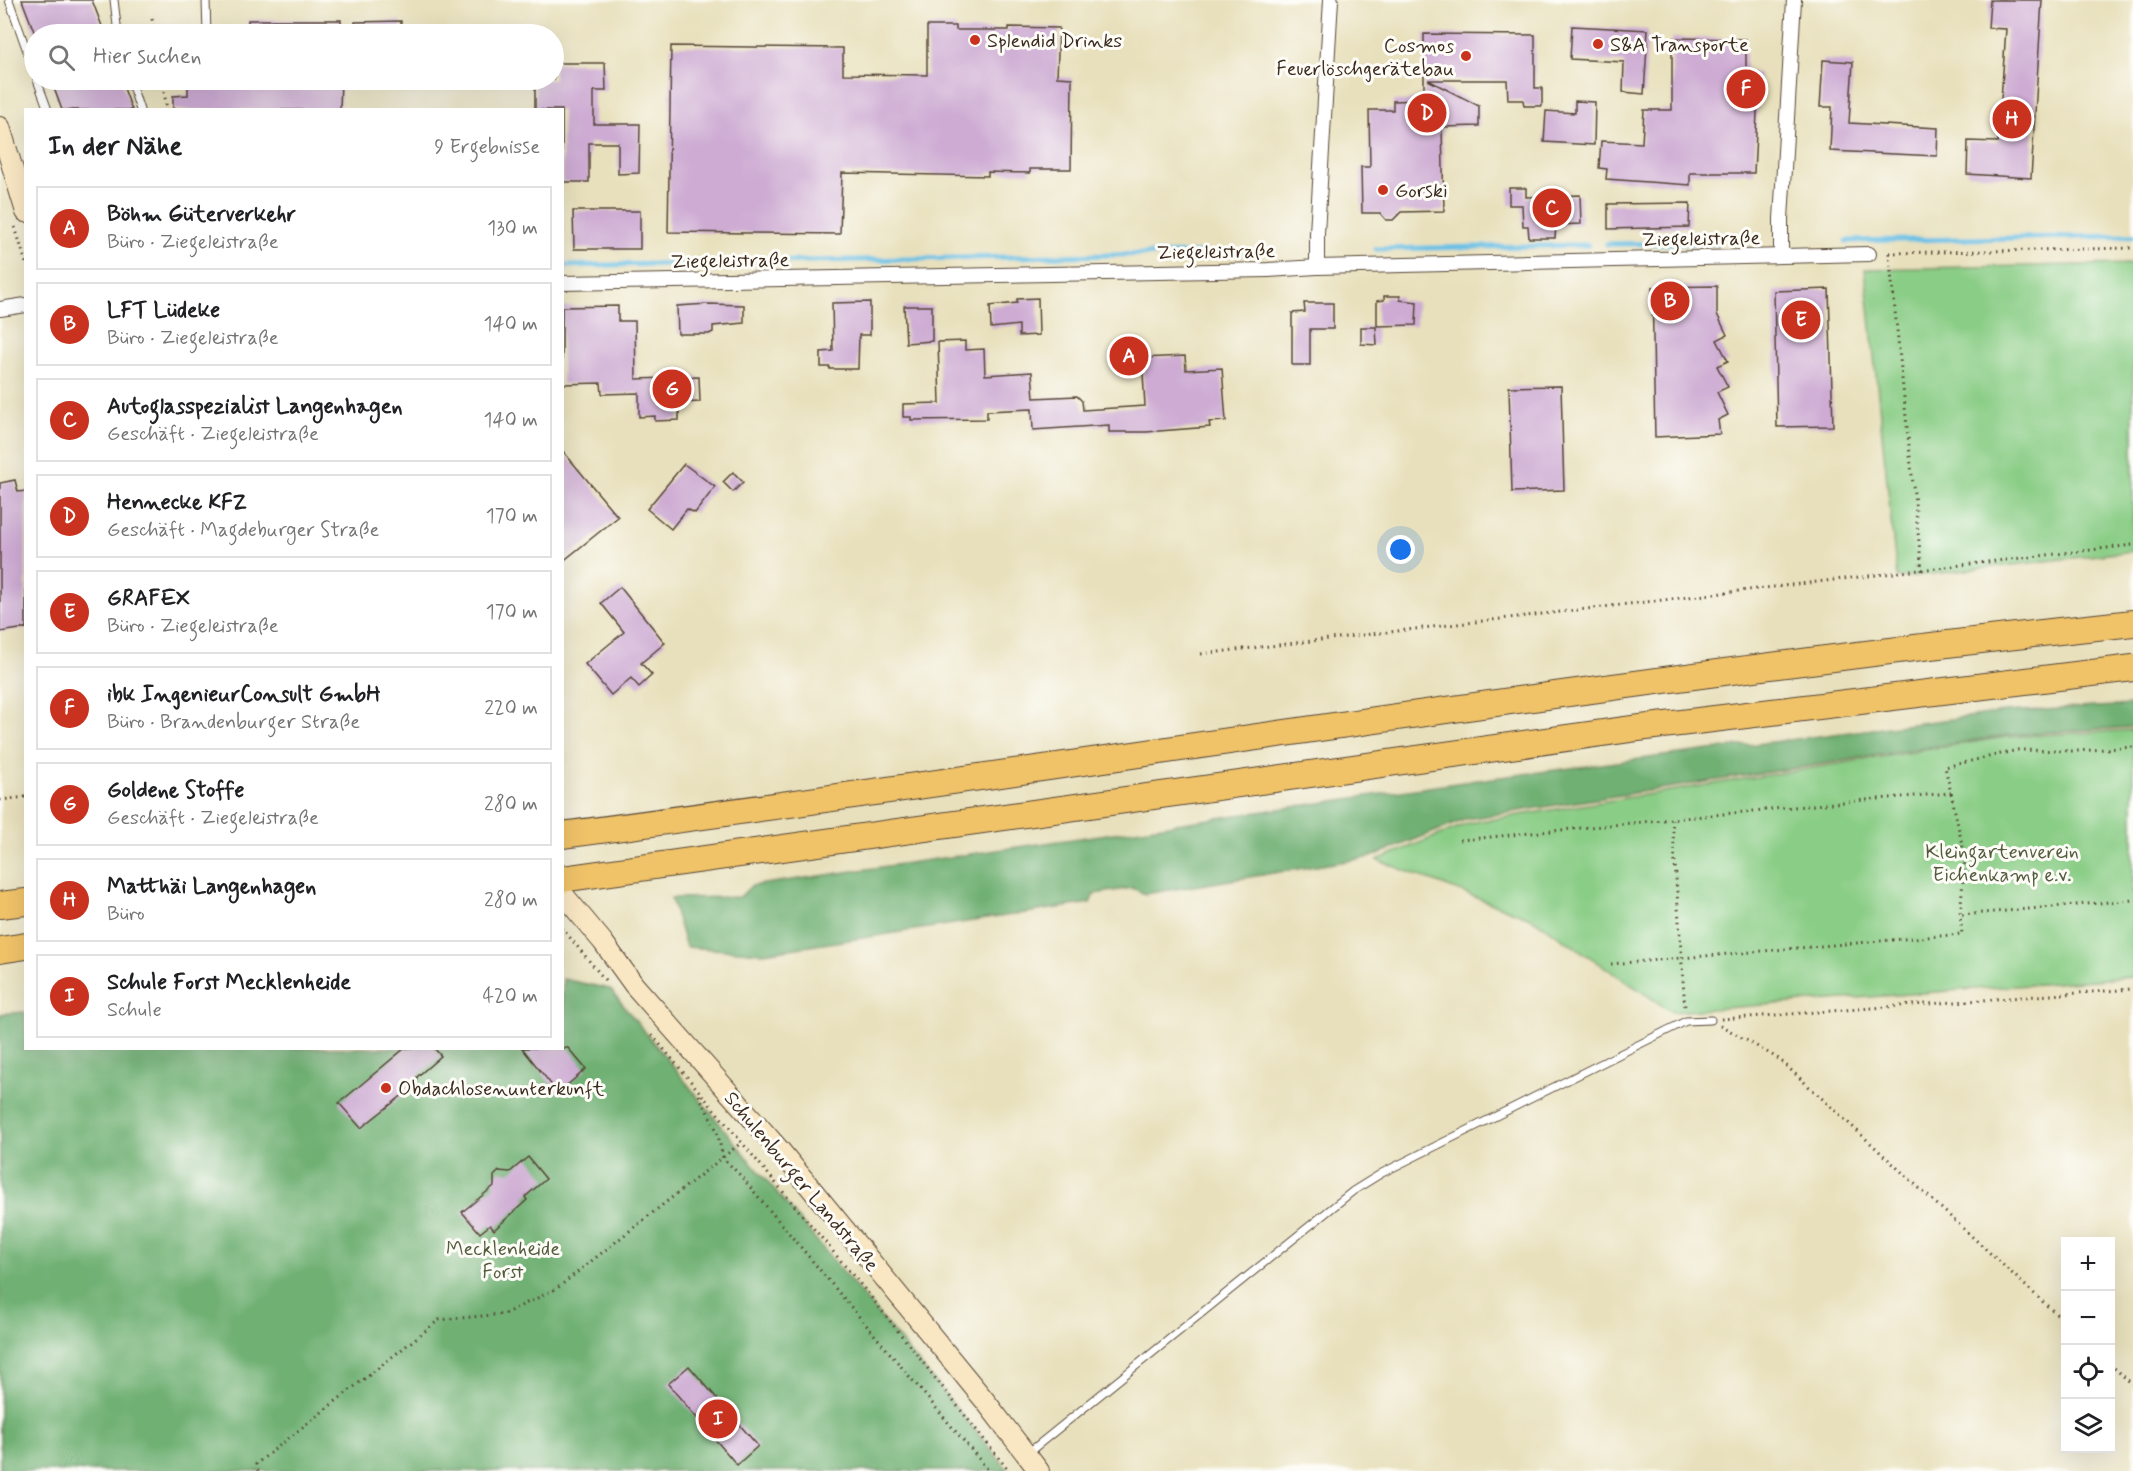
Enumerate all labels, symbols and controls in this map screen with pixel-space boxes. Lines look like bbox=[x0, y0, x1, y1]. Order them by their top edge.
search box bbox=[24, 24, 564, 90]
place label: Splendid Drinks bbox=[987, 28, 1122, 55]
place label: S&A Transporte bbox=[1610, 32, 1749, 59]
marker: Splendid Drinks bbox=[968, 33, 982, 47]
place label: Cosmos Feuerlöschgerätebau bbox=[1276, 33, 1454, 83]
marker: S&A Transporte bbox=[1591, 37, 1605, 51]
icon: search bbox=[45, 41, 78, 74]
text: Hier suchen bbox=[93, 43, 202, 71]
marker: Cosmos Feuerlöschgerätebau bbox=[1459, 49, 1473, 63]
pin: F bbox=[1726, 66, 1766, 112]
pin: D bbox=[1408, 90, 1446, 136]
pin: H bbox=[1992, 96, 2032, 142]
text: In der Nähe bbox=[48, 130, 182, 164]
text: 9 Ergebnisse bbox=[434, 134, 540, 161]
place label: Gorski bbox=[1395, 178, 1448, 205]
marker: Gorski bbox=[1376, 183, 1390, 197]
pin: C bbox=[1532, 186, 1572, 230]
text: Böhm Güterverkehr bbox=[107, 201, 296, 229]
text: A bbox=[63, 215, 76, 242]
text: 130 m bbox=[487, 215, 538, 242]
street label: Ziegeleistraße bbox=[1642, 225, 1761, 256]
text: Büro · Ziegeleistraße bbox=[107, 229, 279, 256]
street label: Ziegeleistraße bbox=[1157, 238, 1276, 269]
street label: Ziegeleistraße bbox=[671, 247, 790, 278]
pin: B bbox=[1650, 278, 1690, 324]
text: LFT Lüdeke bbox=[107, 297, 220, 325]
pin: E bbox=[1782, 298, 1820, 342]
text: B bbox=[63, 311, 76, 338]
text: 140 m bbox=[484, 311, 538, 338]
text: Büro · Ziegeleistraße bbox=[107, 325, 279, 352]
pin: A bbox=[1110, 334, 1148, 378]
pin: G bbox=[652, 366, 692, 412]
text: Autoglasspezialist Langenhagen bbox=[107, 393, 403, 421]
text: C bbox=[62, 407, 77, 434]
text: 140 m bbox=[484, 407, 538, 434]
text: Geschäft · Ziegeleistraße bbox=[107, 421, 319, 448]
text: Hennecke KFZ bbox=[107, 489, 247, 517]
text: D bbox=[63, 503, 76, 530]
text: 170 m bbox=[486, 503, 538, 530]
text: Geschäft · Magdeburger Straße bbox=[107, 517, 379, 544]
your location bbox=[1386, 535, 1415, 564]
text: GRAFEX bbox=[107, 585, 190, 613]
text: E bbox=[64, 599, 75, 626]
text: 170 m bbox=[486, 599, 538, 626]
text: Büro · Ziegeleistraße bbox=[107, 613, 279, 640]
text: ibk IngenieurConsult GmbH bbox=[107, 681, 381, 709]
text: F bbox=[64, 695, 75, 722]
text: 220 m bbox=[484, 695, 538, 722]
text: Büro · Brandenburger Straße bbox=[107, 709, 360, 736]
text: Goldene Stoffe bbox=[107, 777, 244, 805]
text: G bbox=[63, 791, 76, 818]
text: 280 m bbox=[484, 791, 538, 818]
text: Geschäft · Ziegeleistraße bbox=[107, 805, 319, 832]
park label: Kleingartenverein Eichenkamp e.v. bbox=[1925, 839, 2079, 889]
text: Matthäi Langenhagen bbox=[107, 873, 316, 901]
text: H bbox=[63, 887, 76, 914]
text: 280 m bbox=[484, 887, 538, 914]
text: Büro bbox=[107, 901, 145, 928]
text: Schule Forst Mecklenheide bbox=[107, 969, 351, 997]
text: I bbox=[64, 983, 75, 1010]
text: 420 m bbox=[482, 983, 538, 1010]
text: Schule bbox=[107, 997, 162, 1024]
place label: Obdachlosenunterkunft bbox=[398, 1076, 605, 1103]
marker: Obdachlosenunterkunft bbox=[379, 1081, 393, 1095]
street label: Schulenburger Landstraße bbox=[716, 1086, 884, 1279]
park label: Mecklenheide Forst bbox=[446, 1236, 560, 1286]
map controls bbox=[2061, 1237, 2115, 1453]
button: + bbox=[2061, 1237, 2115, 1291]
button: − bbox=[2061, 1291, 2115, 1345]
button: locate bbox=[2061, 1345, 2115, 1399]
pin: I bbox=[698, 1396, 738, 1442]
button: layers bbox=[2061, 1399, 2115, 1453]

